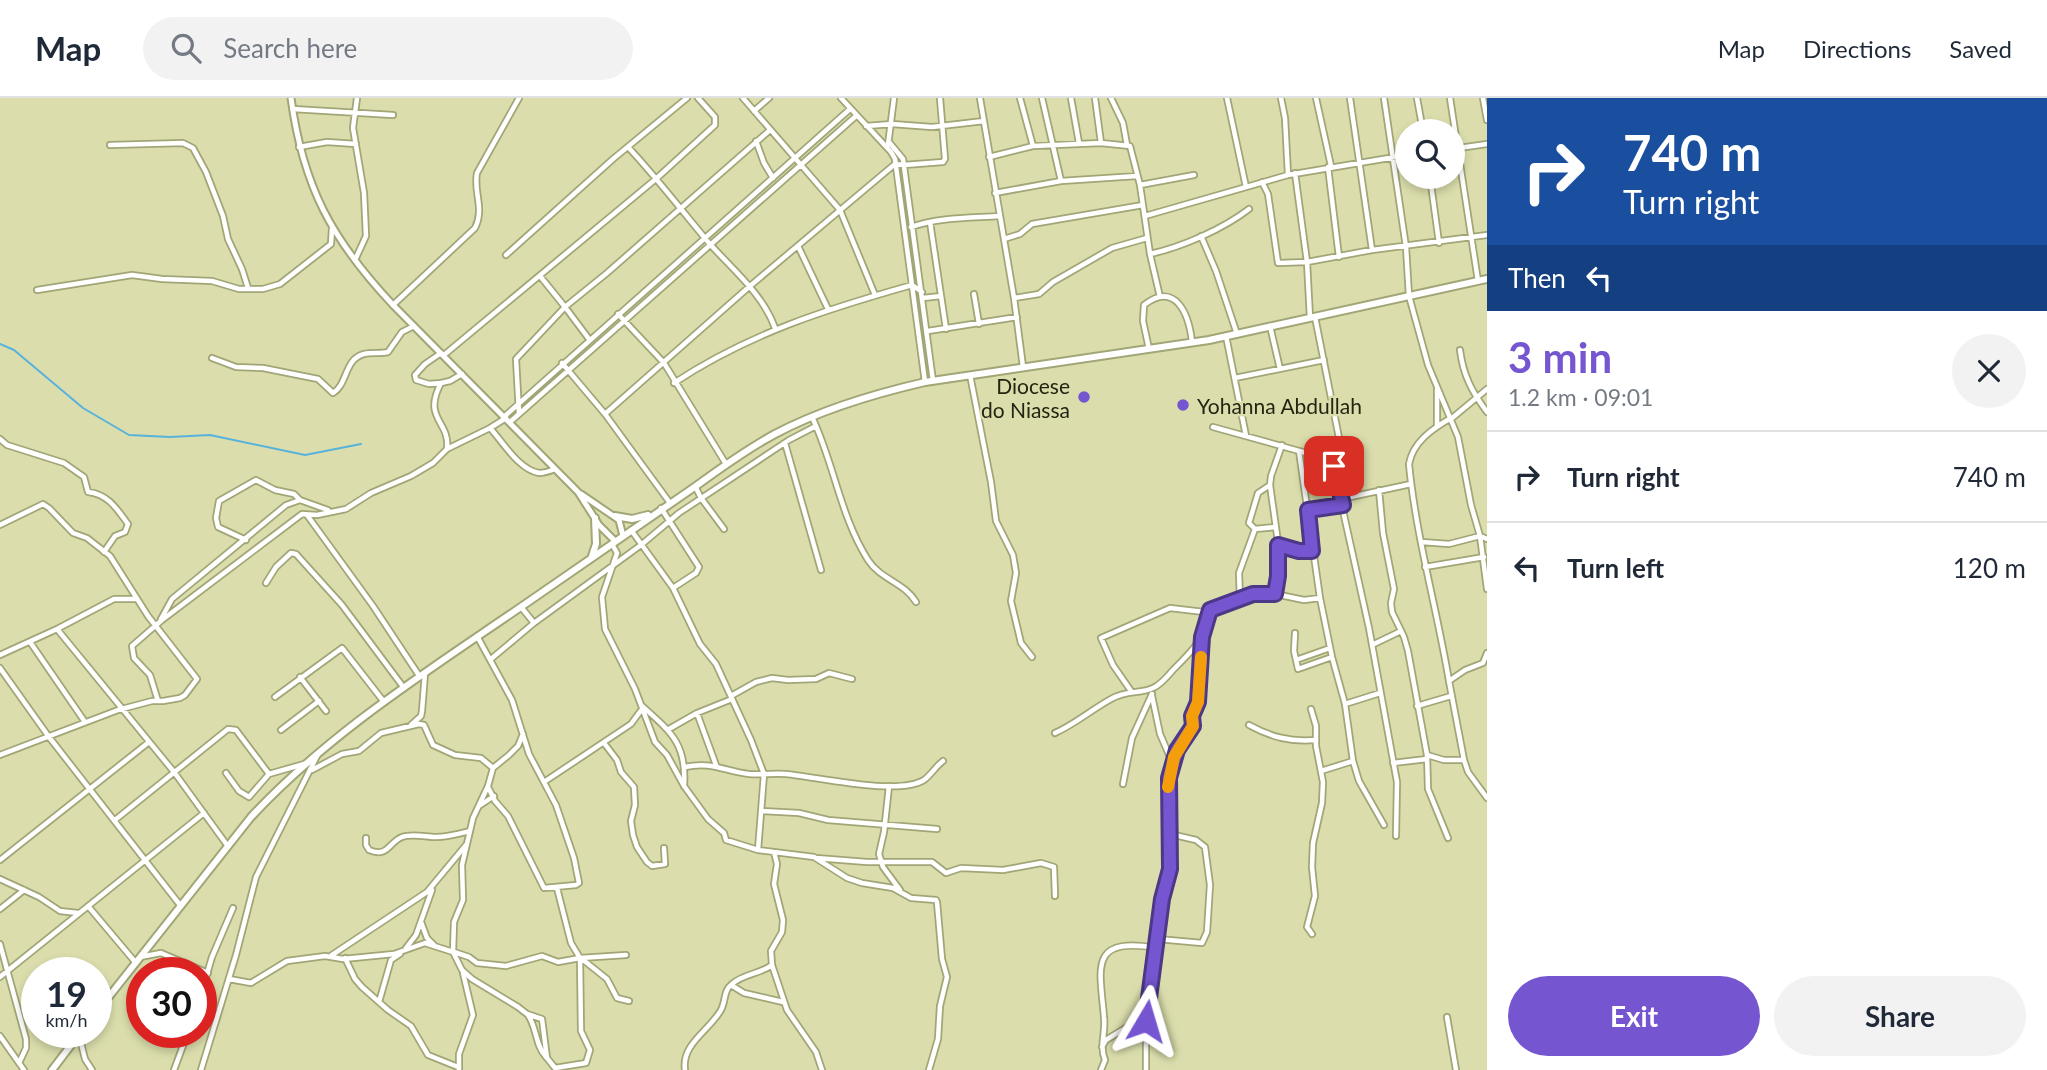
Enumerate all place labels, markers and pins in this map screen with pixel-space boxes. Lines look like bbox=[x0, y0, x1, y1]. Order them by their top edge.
place label: Diocese do Niassa bbox=[981, 373, 1070, 422]
marker: Diocese do Niassa bbox=[1076, 389, 1092, 405]
place label: Yohanna Abdullah bbox=[1197, 393, 1362, 418]
marker: Yohanna Abdullah bbox=[1175, 397, 1191, 413]
pin bbox=[1304, 436, 1364, 496]

